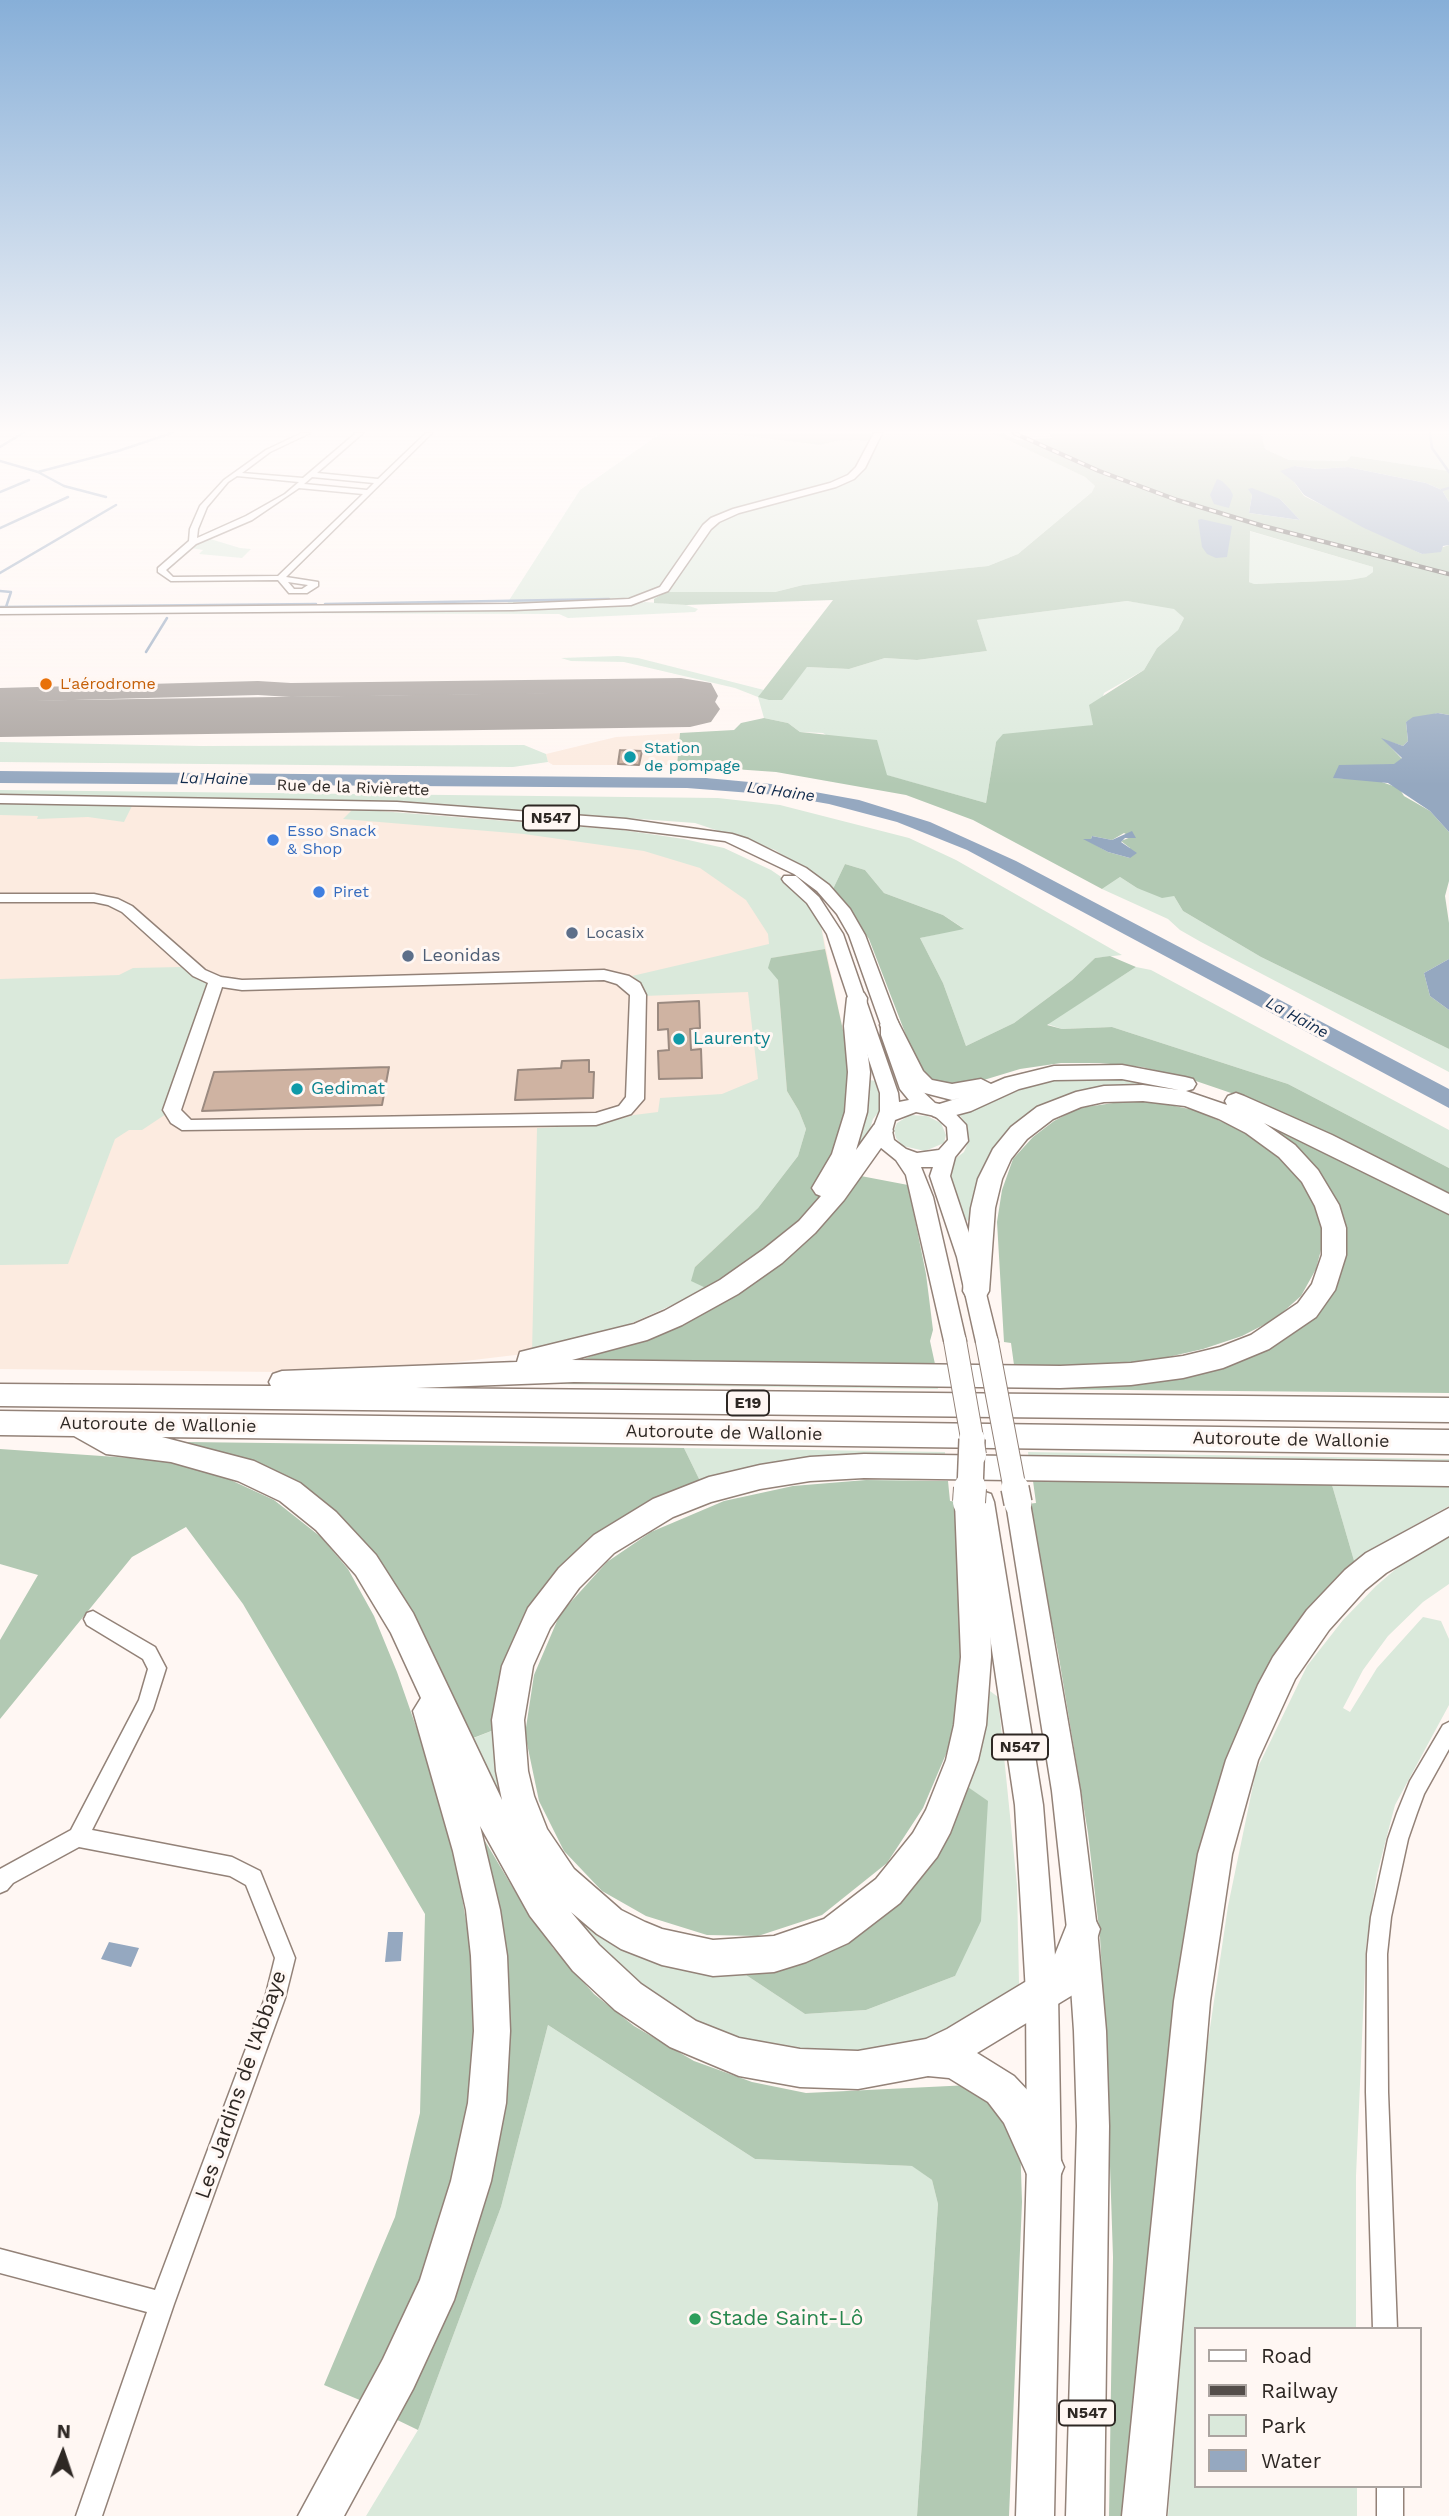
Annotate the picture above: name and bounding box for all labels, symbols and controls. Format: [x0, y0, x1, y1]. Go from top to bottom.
place label: L'aérodrome [60, 674, 156, 694]
marker: L'aérodrome [38, 676, 54, 692]
place label: Station de pompage [644, 738, 740, 776]
marker: Station de pompage [622, 749, 638, 765]
water label: La Haine [180, 769, 248, 789]
street label: Rue de la Rivièrette [276, 776, 430, 800]
water label: La Haine [746, 778, 816, 806]
road number: N547 [523, 806, 579, 831]
place label: Esso Snack & Shop [287, 821, 376, 859]
marker: Esso Snack & Shop [265, 832, 281, 848]
place label: Piret [333, 882, 369, 902]
marker: Piret [311, 884, 327, 900]
place label: Locasix [586, 923, 644, 943]
marker: Locasix [564, 925, 580, 941]
place label: Leonidas [422, 945, 501, 967]
marker: Leonidas [400, 948, 416, 964]
water label: La Haine [1262, 993, 1332, 1043]
place label: Laurenty [693, 1028, 770, 1050]
marker: Laurenty [671, 1031, 687, 1047]
place label: Gedimat [311, 1078, 385, 1100]
marker: Gedimat [289, 1081, 305, 1097]
road number: E19 [727, 1390, 769, 1415]
street label: Autoroute de Wallonie [59, 1412, 257, 1438]
street label: Autoroute de Wallonie [625, 1420, 823, 1446]
street label: Autoroute de Wallonie [1192, 1427, 1390, 1453]
road number: N547 [992, 1735, 1048, 1760]
street label: Les Jardins de l'Abbaye [190, 1968, 292, 2202]
place label: Stade Saint-Lô [709, 2306, 863, 2332]
marker: Stade Saint-Lô [687, 2311, 703, 2327]
legend [1194, 2327, 1421, 2488]
text: Road [1261, 2343, 1312, 2368]
text: Railway [1261, 2378, 1338, 2403]
road number: N547 [1059, 2400, 1115, 2426]
text: Park [1261, 2413, 1306, 2438]
north arrow [28, 2418, 98, 2488]
text: N [56, 2420, 71, 2443]
text: Water [1261, 2448, 1321, 2473]

